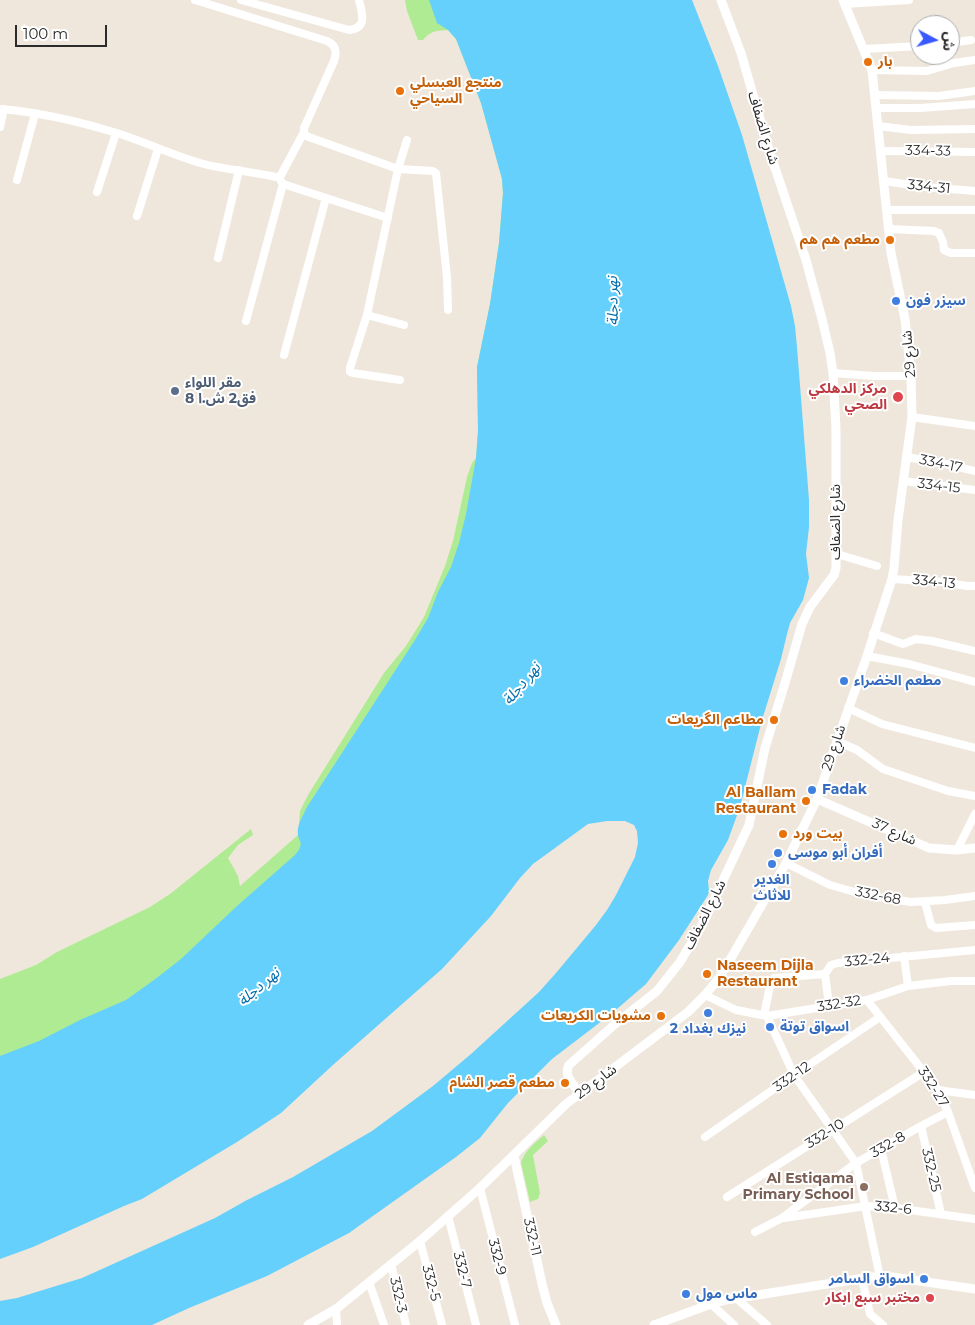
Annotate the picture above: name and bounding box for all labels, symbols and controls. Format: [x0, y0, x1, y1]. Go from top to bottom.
scale bar [18, 15, 110, 47]
north arrow [910, 15, 960, 65]
text: 100 m [23, 24, 68, 43]
text: ش [939, 31, 959, 52]
place label: بار [878, 54, 893, 70]
marker: بار [862, 56, 874, 68]
place label: منتجع العبسلي السياحي [410, 75, 502, 108]
marker: منتجع العبسلي السياحي [394, 85, 406, 97]
street label: شارع الضفاف [744, 89, 782, 167]
street label: 334-33 [905, 142, 951, 160]
street label: 334-31 [907, 176, 951, 198]
place label: مطعم هم هم [800, 232, 880, 248]
marker: مطعم هم هم [884, 234, 896, 246]
water label: نهر دجلة [604, 276, 622, 326]
place label: سيزر فون [906, 293, 966, 309]
marker: سيزر فون [890, 295, 902, 307]
street label: شارع 29 [899, 330, 919, 378]
place label: مقر اللواء 8 فق2 ش.ا [185, 375, 256, 408]
place label: مركز الدهلكي الصحي [808, 381, 887, 414]
marker: مقر اللواء 8 فق2 ش.ا [169, 385, 181, 397]
marker: مركز الدهلكي الصحي [891, 390, 905, 404]
street label: 334-17 [918, 451, 964, 477]
street label: 334-15 [917, 475, 961, 497]
street label: شارع الضفاف [828, 484, 844, 560]
street label: 334-13 [912, 571, 956, 593]
water label: نهر دجلة [499, 659, 545, 709]
place label: مطعم الخضراء [854, 673, 941, 689]
marker: مطعم الخضراء [838, 675, 850, 687]
place label: مطاعم الگريعات [667, 712, 764, 728]
marker: مطاعم الگريعات [768, 714, 780, 726]
street label: شارع 29 [818, 723, 850, 773]
place label: Fadak [822, 782, 867, 798]
marker: Fadak [806, 784, 818, 796]
place label: Al Ballam Restaurant [715, 785, 796, 818]
marker: Al Ballam Restaurant [800, 795, 812, 807]
street label: شارع 37 [869, 815, 919, 849]
place label: بيت ورد [793, 826, 843, 842]
marker: بيت ورد [777, 828, 789, 840]
place label: أفران أبو موسى [788, 845, 882, 861]
marker: أفران أبو موسى [772, 847, 784, 859]
marker: الغدير للاثاث [766, 858, 778, 870]
place label: الغدير للاثاث [753, 872, 791, 904]
street label: شارع الضفاف [680, 877, 730, 953]
street label: 332-68 [854, 883, 902, 909]
street label: 332-24 [843, 949, 891, 971]
place label: Naseem Dijla Restaurant [717, 958, 814, 990]
water label: نهر دجلة [234, 964, 284, 1010]
marker: Naseem Dijla Restaurant [701, 968, 713, 980]
street label: 332-32 [816, 992, 862, 1016]
marker: نيزك بغداد 2 [702, 1007, 714, 1019]
place label: مشويات الكريعات [541, 1008, 651, 1024]
marker: مشويات الكريعات [655, 1010, 667, 1022]
place label: اسواق توتة [780, 1019, 849, 1035]
place label: نيزك بغداد 2 [670, 1021, 746, 1037]
marker: اسواق توتة [764, 1021, 776, 1033]
street label: 332-12 [770, 1058, 814, 1096]
street label: شارع 29 [572, 1061, 620, 1103]
street label: 332-27 [914, 1064, 952, 1110]
place label: مطعم قصر الشام [449, 1075, 555, 1091]
marker: مطعم قصر الشام [559, 1077, 571, 1089]
street label: 332-10 [802, 1116, 848, 1152]
street label: 332-8 [867, 1128, 909, 1162]
street label: 332-25 [918, 1146, 944, 1194]
place label: Al Estiqama Primary School [743, 1171, 854, 1204]
marker: Al Estiqama Primary School [858, 1181, 870, 1193]
street label: 332-6 [873, 1198, 913, 1218]
street label: 332-11 [519, 1216, 545, 1258]
street label: 332-9 [484, 1237, 510, 1277]
street label: 332-7 [449, 1250, 475, 1290]
street label: 332-5 [418, 1263, 444, 1303]
place label: اسواق السامر [829, 1271, 914, 1287]
marker: اسواق السامر [918, 1273, 930, 1285]
street label: 332-3 [386, 1275, 410, 1315]
place label: ماس مول [696, 1286, 758, 1302]
marker: ماس مول [680, 1288, 692, 1300]
place label: مختبر سبع ابكار [825, 1290, 920, 1306]
marker: مختبر سبع ابكار [924, 1292, 936, 1304]

